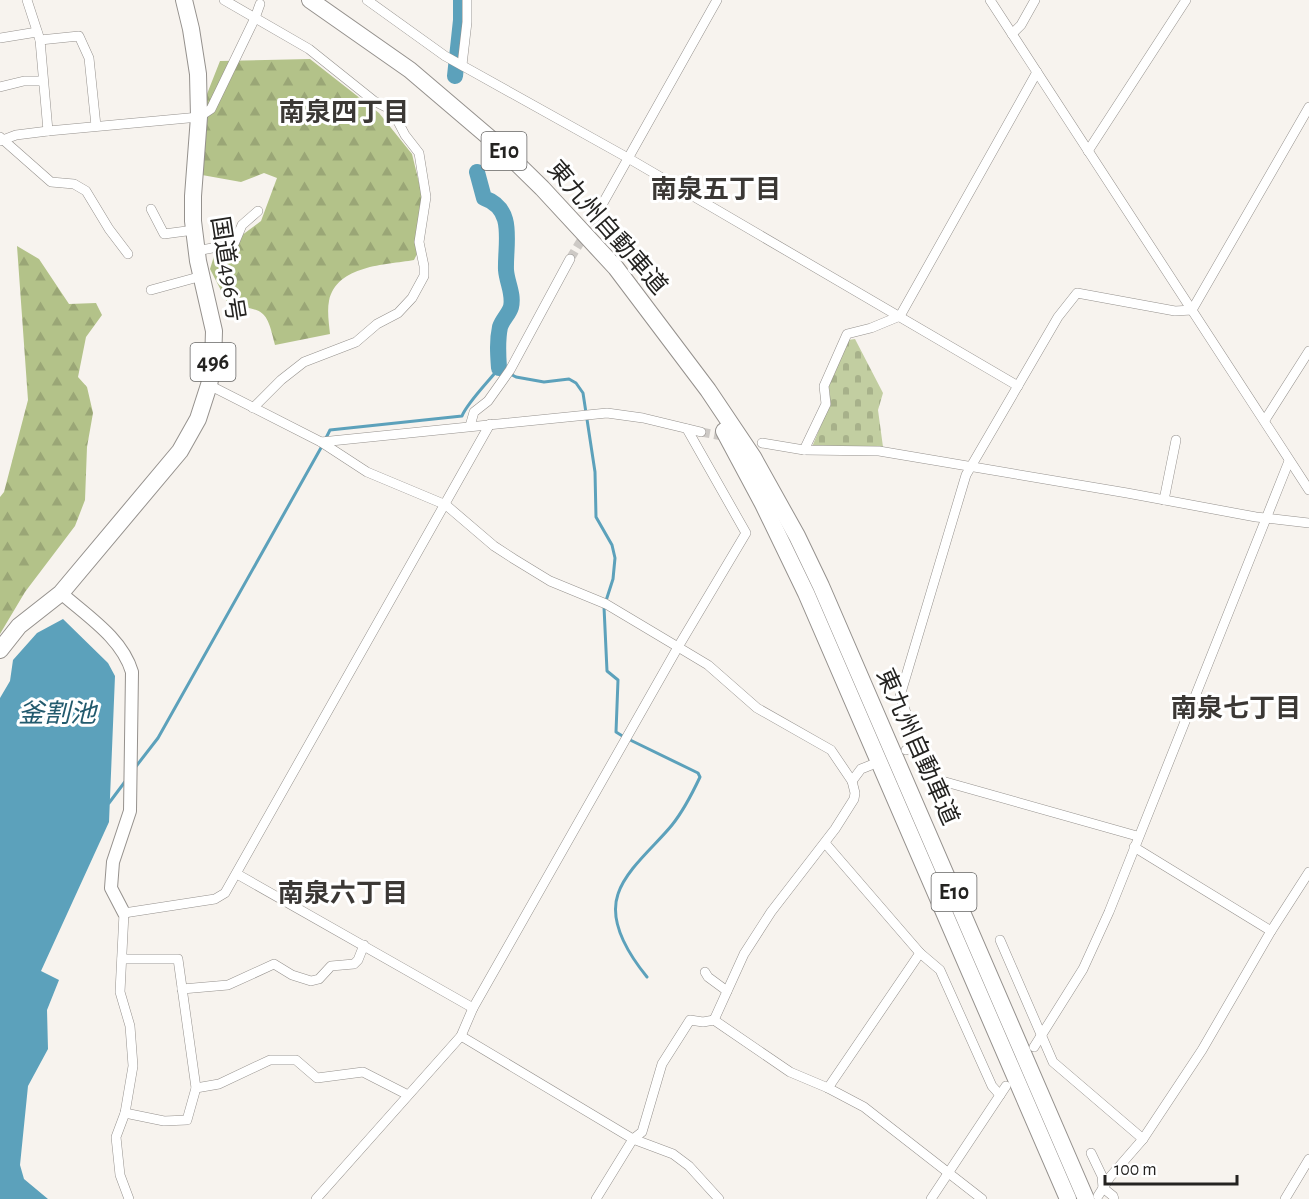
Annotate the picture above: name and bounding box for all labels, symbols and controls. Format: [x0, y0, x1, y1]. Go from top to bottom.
district label: 南泉四丁目 [279, 98, 409, 126]
road number: E10 [482, 132, 526, 170]
street label: 東九州自動車道 [543, 155, 673, 299]
district label: 南泉五丁目 [651, 175, 781, 203]
street label: 国道496号 [207, 214, 249, 323]
road number: 496 [190, 343, 236, 381]
street label: 東九州自動車道 [872, 665, 964, 829]
district label: 南泉七丁目 [1171, 694, 1301, 722]
water label: 釜割池 [18, 700, 99, 727]
road number: E10 [932, 873, 976, 911]
district label: 南泉六丁目 [278, 879, 408, 907]
scale bar [1105, 1148, 1237, 1186]
text: 100 m [1114, 1161, 1157, 1179]

